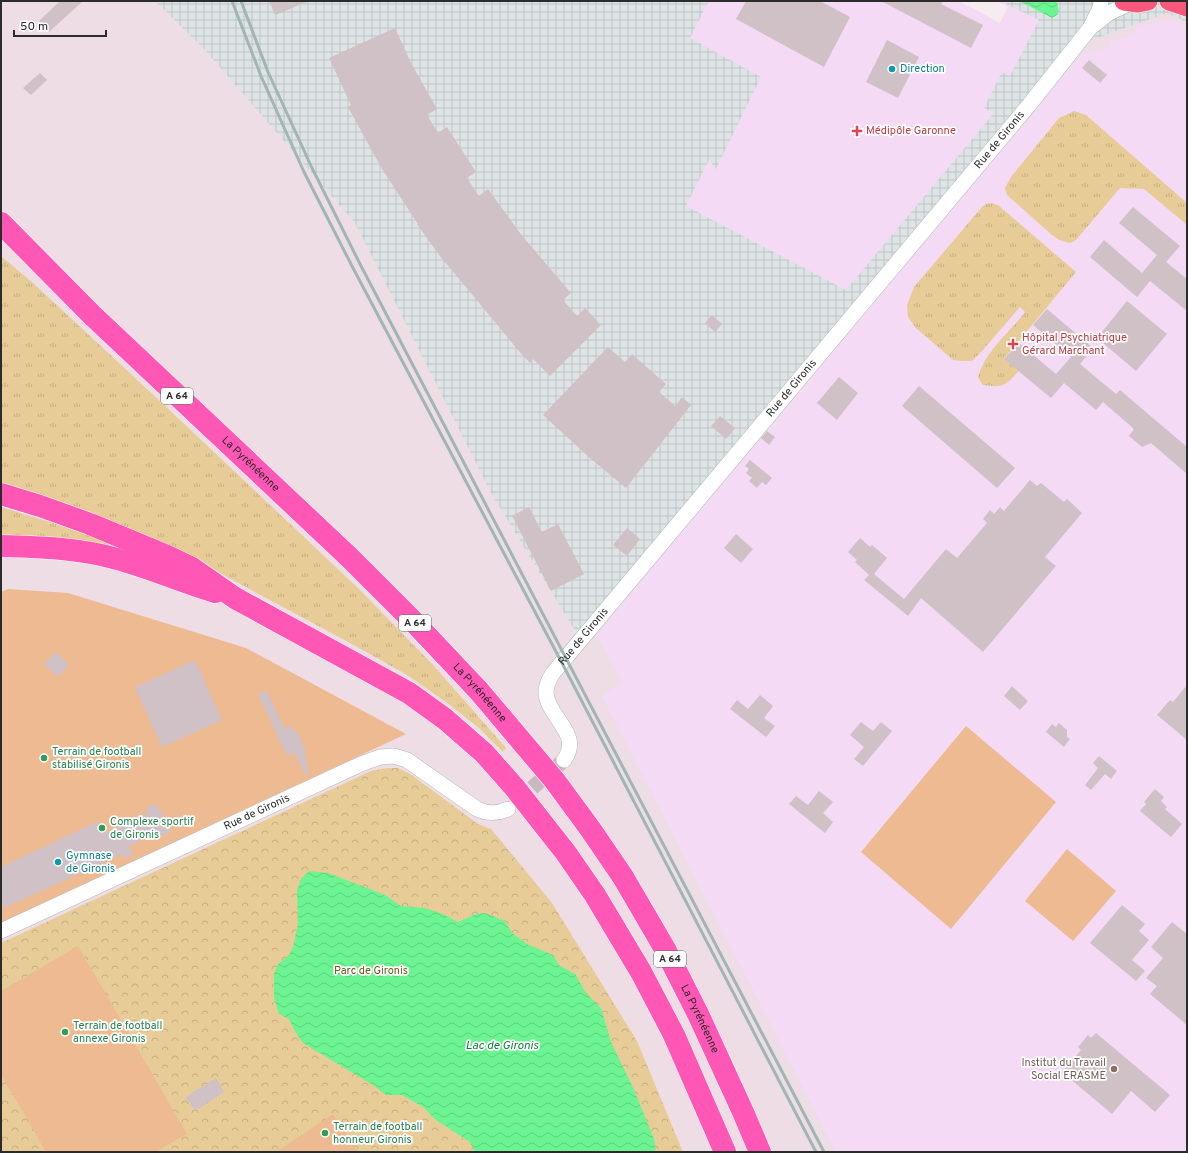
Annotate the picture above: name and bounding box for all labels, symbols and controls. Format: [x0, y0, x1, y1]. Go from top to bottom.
scale bar [14, 12, 106, 38]
text: 50 m [20, 19, 48, 35]
place label: Direction [900, 62, 945, 76]
marker: Direction [887, 64, 897, 74]
street label: Rue de Gironis [971, 108, 1028, 172]
place label: Médipôle Garonne [866, 124, 956, 138]
marker: Médipôle Garonne [851, 125, 863, 137]
place label: Hôpital Psychiatrique Gérard Marchant [1022, 331, 1127, 358]
marker: Hôpital Psychiatrique Gérard Marchant [1007, 338, 1019, 350]
street label: Rue de Gironis [763, 357, 820, 420]
road number: A 64 [161, 388, 193, 404]
street label: La Pyrénéenne [218, 434, 282, 495]
street label: Rue de Gironis [555, 605, 612, 668]
road number: A 64 [399, 615, 431, 631]
street label: La Pyrénéenne [450, 660, 510, 726]
place label: Terrain de football stabilisé Gironis [52, 745, 141, 772]
marker: Terrain de football stabilisé Gironis [39, 753, 49, 763]
street label: Rue de Gironis [222, 791, 292, 834]
place label: Complexe sportif de Gironis [110, 815, 194, 842]
marker: Complexe sportif de Gironis [97, 823, 107, 833]
place label: Gymnase de Gironis [66, 849, 115, 876]
marker: Gymnase de Gironis [53, 857, 63, 867]
road number: A 64 [654, 951, 686, 967]
park label: Parc de Gironis [334, 964, 408, 978]
street label: La Pyrénéenne [677, 982, 722, 1056]
place label: Terrain de football annexe Gironis [73, 1019, 162, 1046]
marker: Terrain de football annexe Gironis [60, 1027, 70, 1037]
water label: Lac de Gironis [466, 1038, 539, 1054]
place label: Institut du Travail Social ERASME [1021, 1056, 1106, 1083]
marker: Institut du Travail Social ERASME [1109, 1064, 1119, 1074]
place label: Terrain de football honneur Gironis [333, 1120, 422, 1147]
marker: Terrain de football honneur Gironis [320, 1128, 330, 1138]

